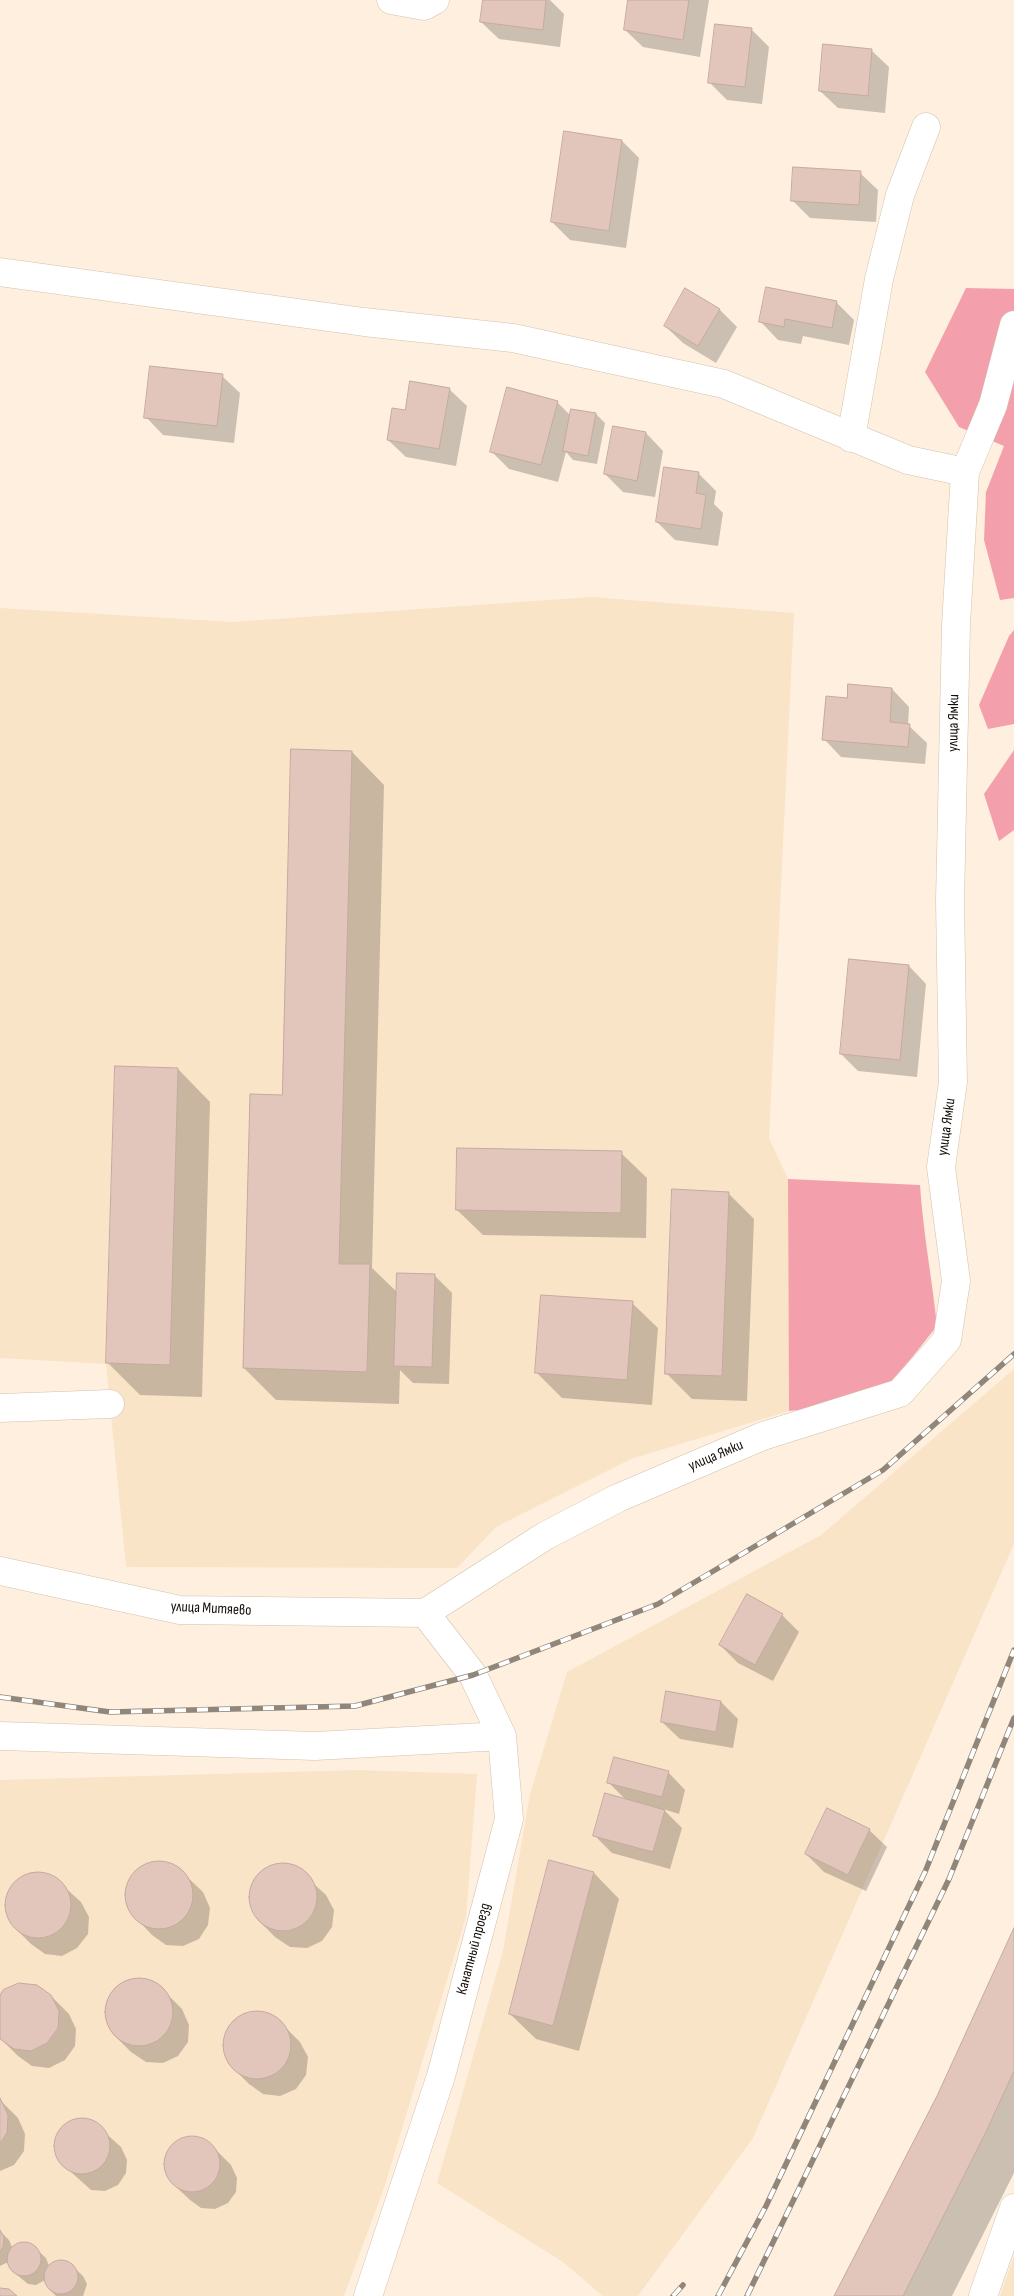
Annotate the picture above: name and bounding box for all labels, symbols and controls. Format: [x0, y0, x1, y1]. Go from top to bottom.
street label: улица Ямки [944, 694, 964, 752]
street label: улица Ямки [934, 1097, 960, 1157]
street label: улица Ямки [686, 1436, 746, 1476]
street label: улица Митяево [170, 1598, 252, 1620]
street label: Канатный проезд [453, 1901, 495, 1997]

